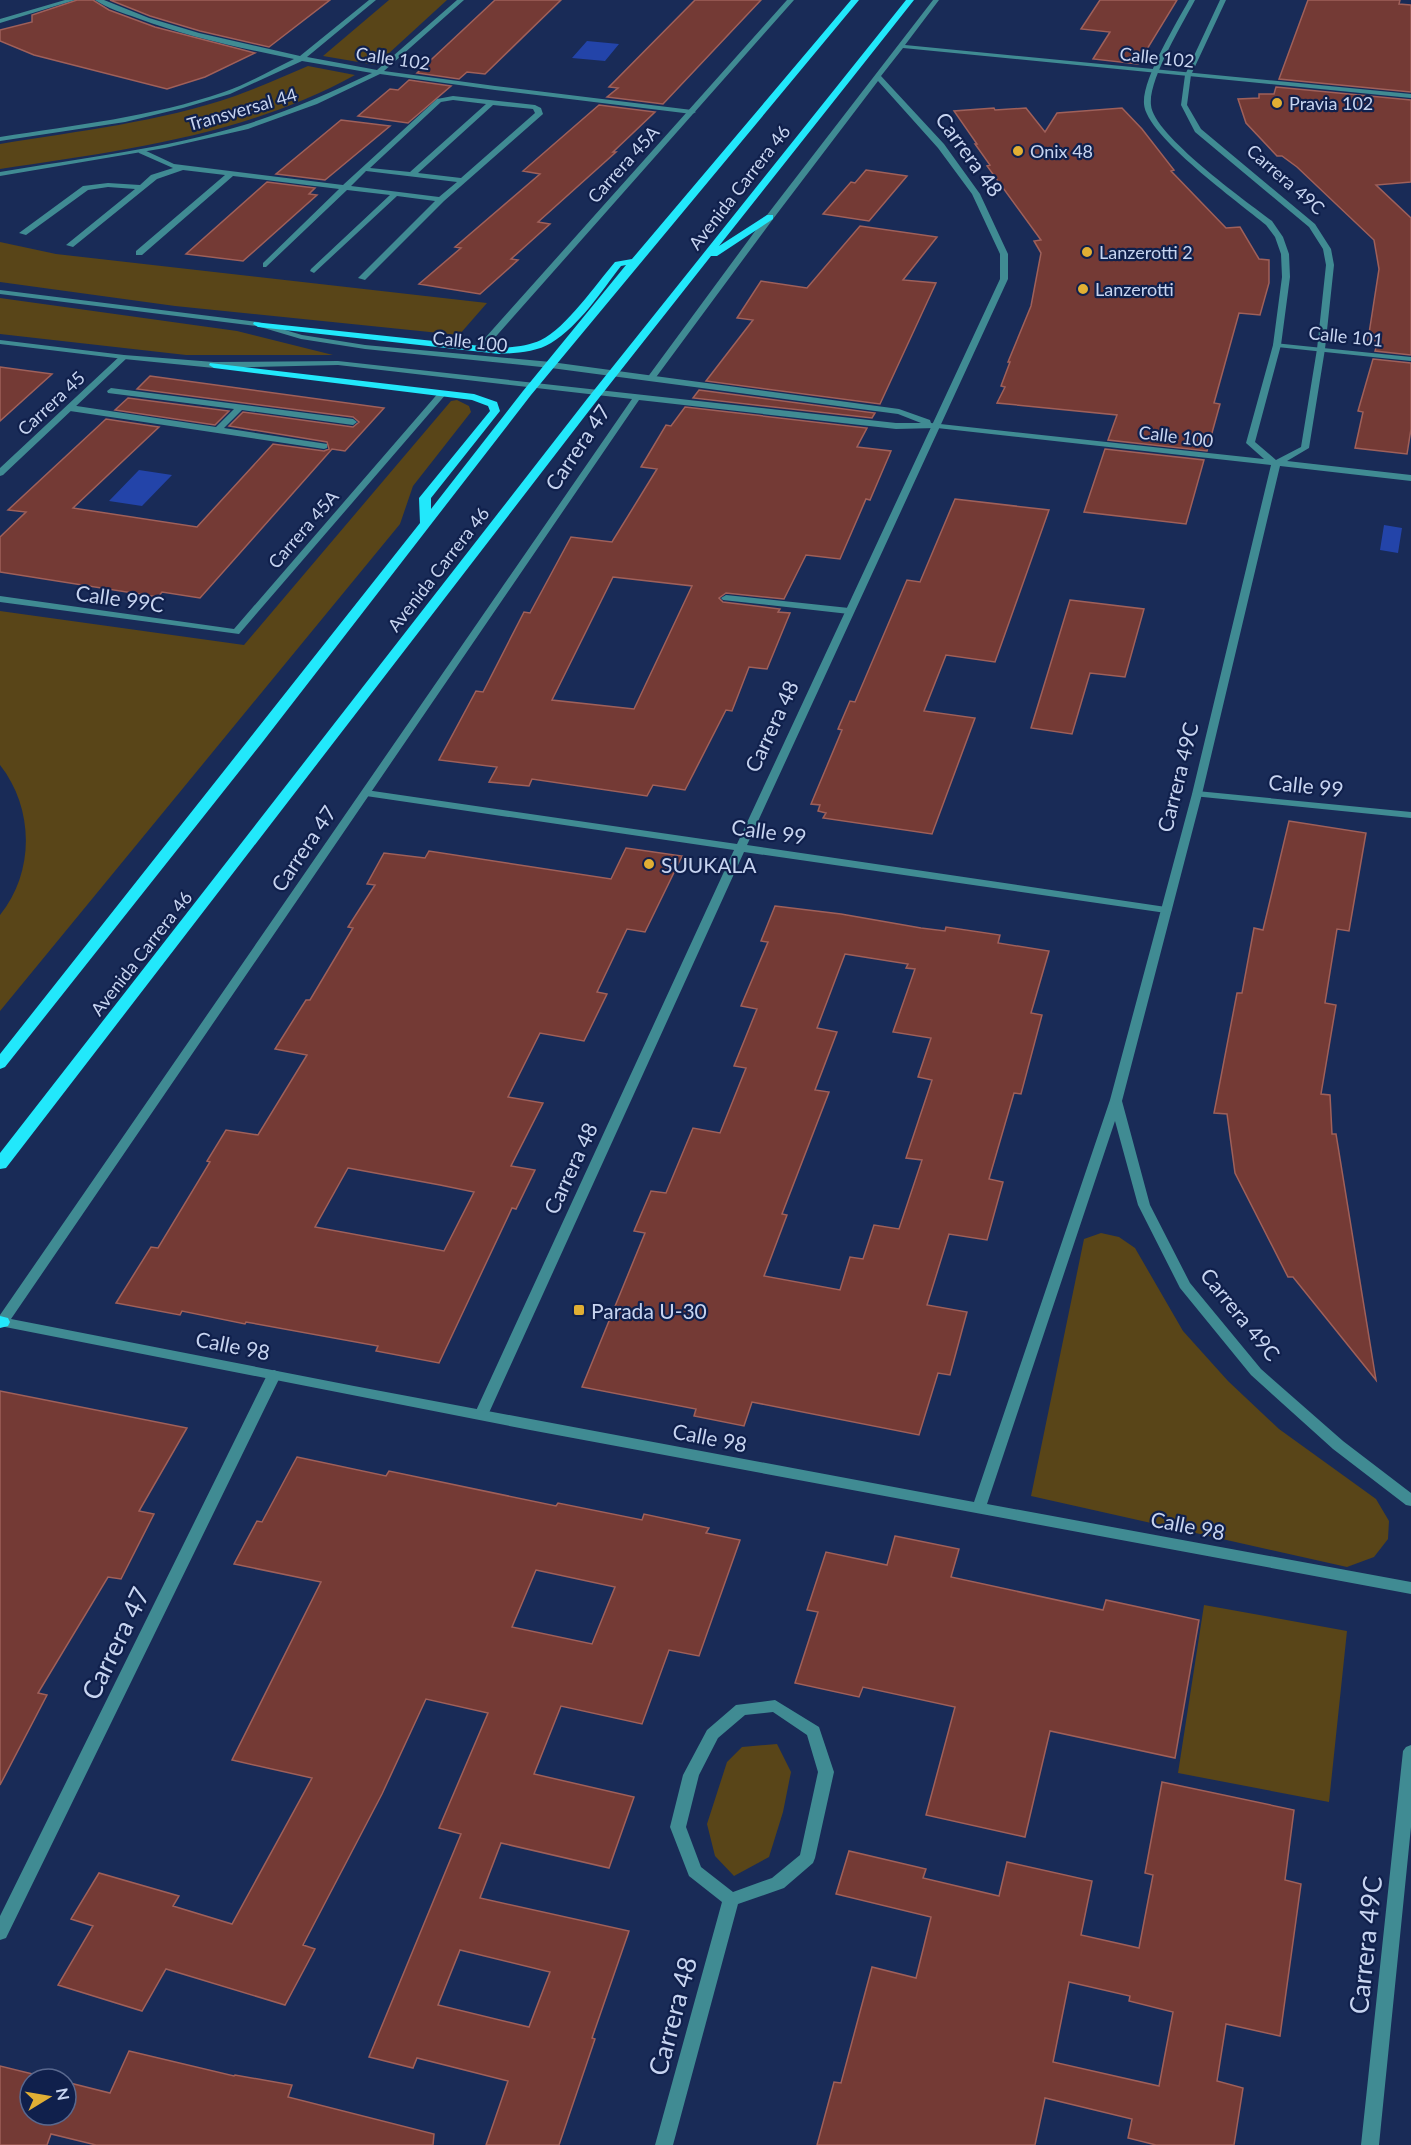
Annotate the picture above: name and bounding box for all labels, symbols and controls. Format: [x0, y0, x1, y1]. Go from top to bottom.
street label: Calle 102 [354, 42, 432, 74]
street label: Calle 102 [1119, 42, 1195, 72]
street label: Transversal 44 [185, 83, 299, 135]
place label: Pravia 102 [1289, 92, 1373, 114]
marker: Pravia 102 [1270, 96, 1284, 110]
street label: Carrera 48 [931, 107, 1009, 201]
street label: Carrera 45A [583, 120, 664, 207]
street label: Avenida Carrera 46 [684, 120, 794, 254]
street label: Carrera 49C [1243, 139, 1329, 219]
place label: Onix 48 [1030, 140, 1093, 162]
marker: Onix 48 [1011, 144, 1025, 158]
place label: Lanzerotti 2 [1099, 241, 1193, 263]
marker: Lanzerotti 2 [1080, 245, 1094, 259]
place label: Lanzerotti [1095, 278, 1174, 300]
marker: Lanzerotti [1076, 282, 1090, 296]
street label: Calle 101 [1308, 321, 1384, 351]
street label: Calle 100 [432, 326, 508, 356]
street label: Carrera 45 [13, 366, 89, 440]
street label: Carrera 47 [539, 399, 615, 495]
street label: Calle 100 [1137, 421, 1215, 451]
street label: Carrera 45A [263, 485, 343, 573]
street label: Avenida Carrera 46 [383, 502, 493, 636]
street label: Calle 99C [74, 579, 166, 617]
street label: Carrera 48 [739, 676, 803, 776]
street label: Carrera 49C [1151, 720, 1203, 834]
street label: Calle 99 [1267, 769, 1345, 801]
street label: Carrera 47 [265, 800, 341, 896]
street label: Calle 99 [730, 813, 808, 849]
place label: SUUKALA [661, 852, 757, 877]
marker: SUUKALA [642, 857, 656, 871]
street label: Avenida Carrera 46 [86, 886, 196, 1020]
street label: Carrera 48 [538, 1118, 602, 1218]
street label: Carrera 49C [1196, 1263, 1286, 1365]
place label: Parada U-30 [591, 1298, 707, 1323]
marker: Parada U-30 [572, 1303, 586, 1317]
street label: Calle 98 [194, 1326, 272, 1364]
street label: Calle 98 [671, 1418, 749, 1456]
street label: Calle 98 [1149, 1506, 1227, 1544]
street label: Carrera 47 [74, 1581, 156, 1705]
street label: Carrera 49C [1342, 1874, 1388, 2016]
street label: Carrera 48 [641, 1953, 703, 2079]
north arrow [18, 2067, 78, 2127]
text: N [53, 2086, 74, 2102]

